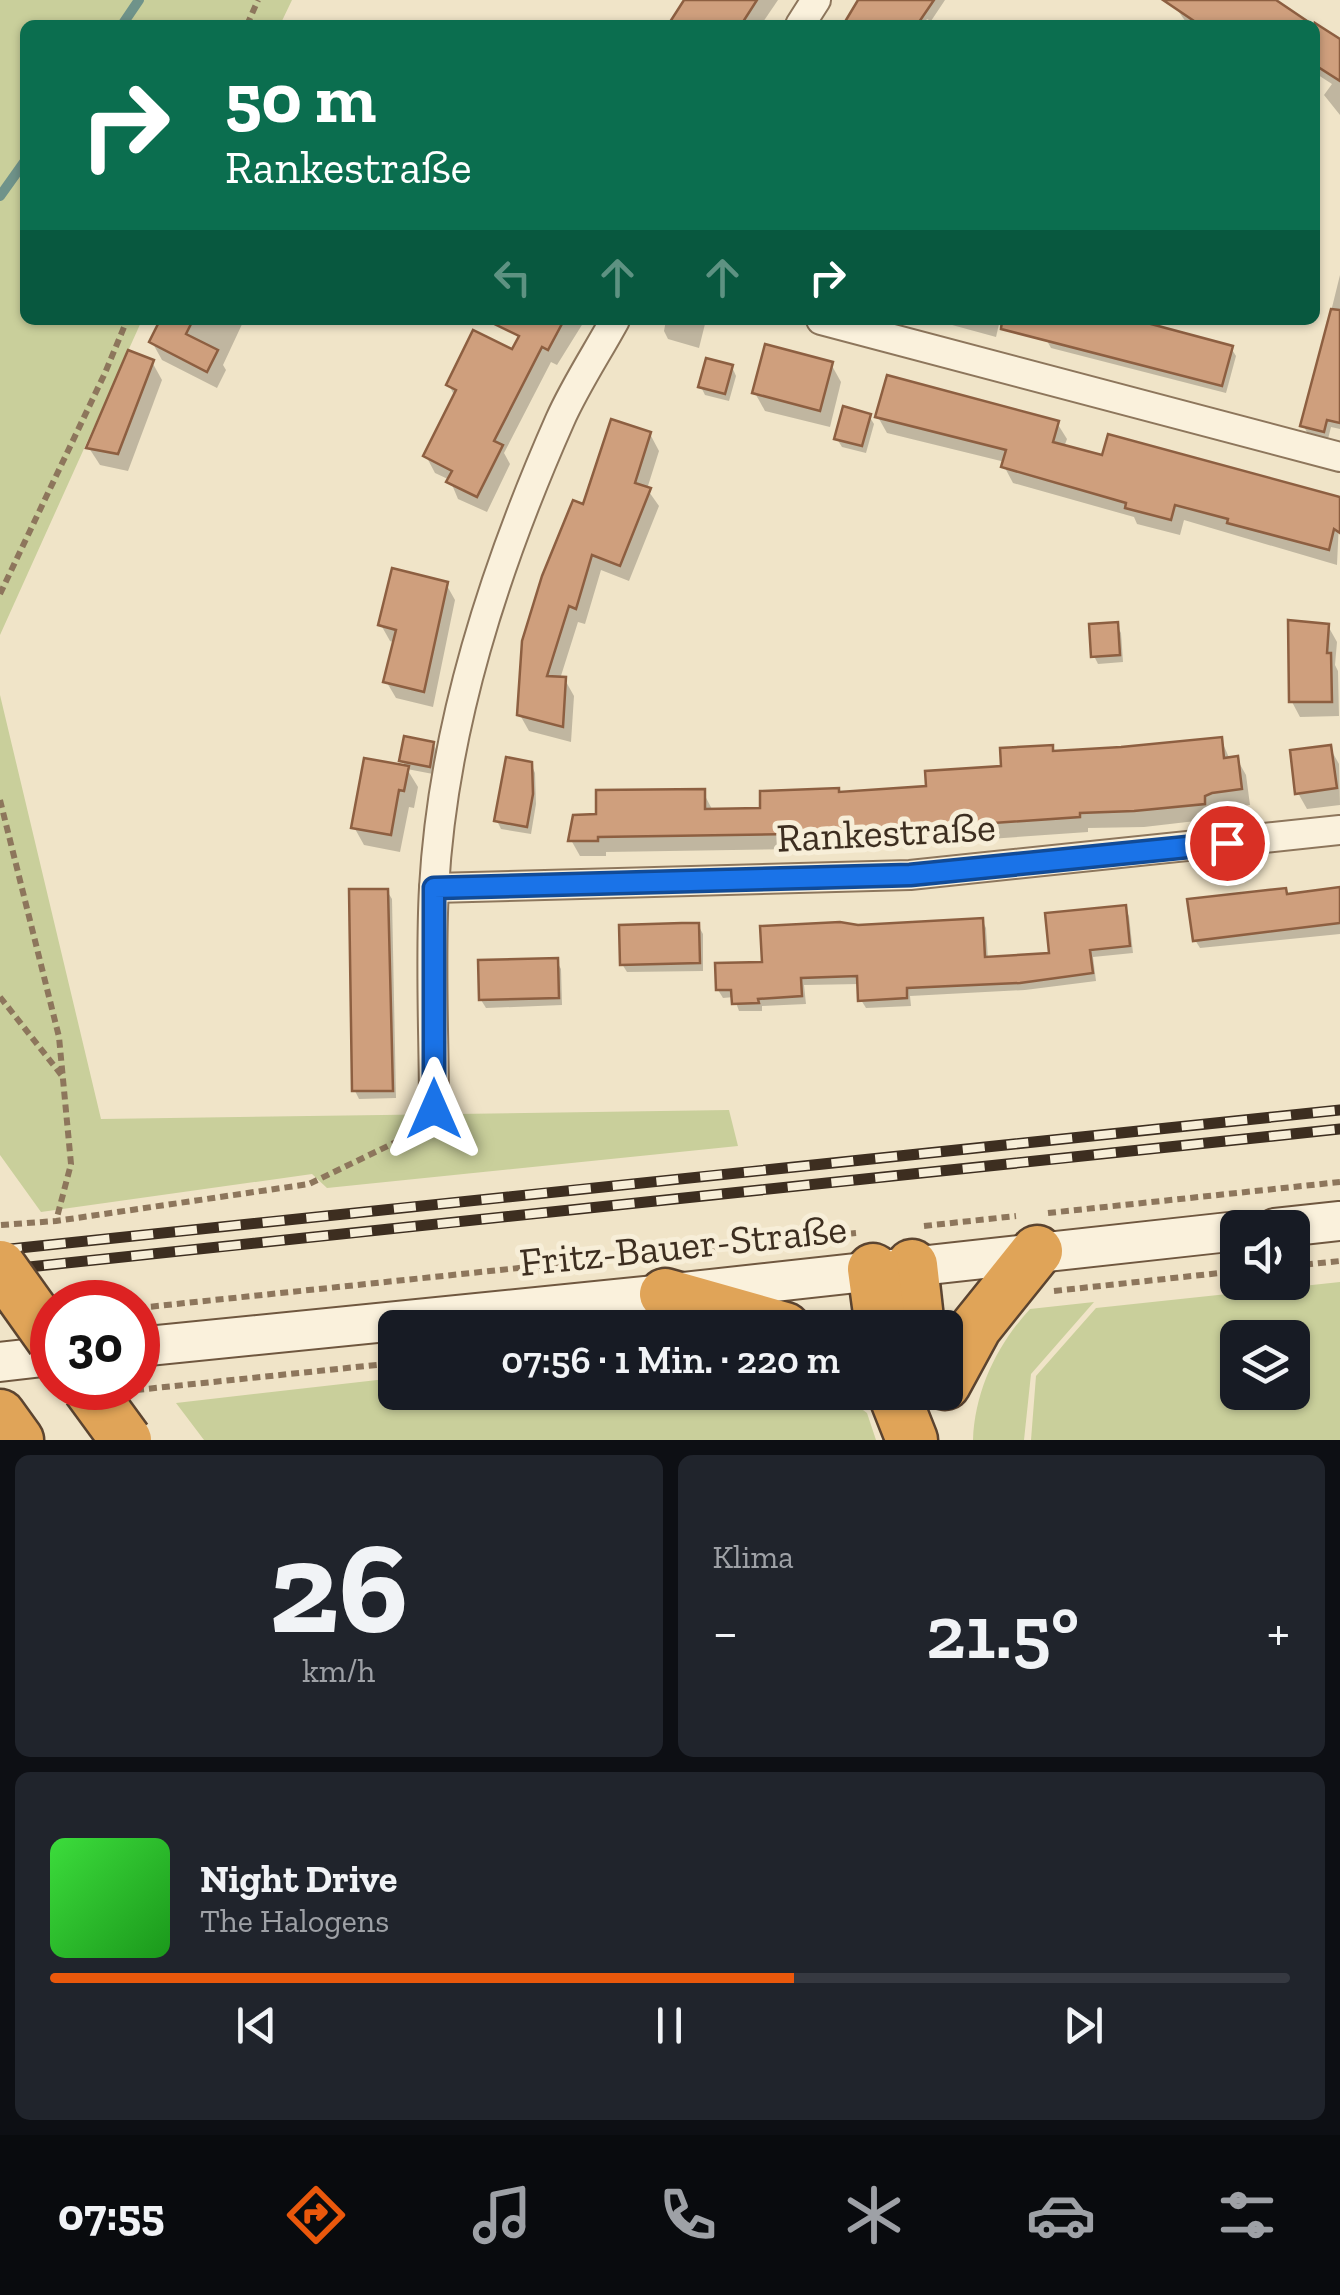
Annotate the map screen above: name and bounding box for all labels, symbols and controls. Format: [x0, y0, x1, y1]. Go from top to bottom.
text: 50 m [225, 56, 376, 140]
icon: right [60, 60, 190, 190]
text: Rankestraße [225, 141, 472, 195]
icon: left [485, 250, 540, 305]
icon: ahead [590, 250, 645, 305]
icon: ahead [695, 250, 750, 305]
icon: right [800, 250, 855, 305]
pin [1185, 801, 1270, 886]
street label: Rankestraße [775, 802, 997, 862]
icon: arrive [1200, 816, 1255, 871]
position arrow [382, 1057, 486, 1161]
street label: Fritz-Bauer-Straße [517, 1204, 849, 1286]
map controls [1220, 1210, 1310, 1410]
button: sound [1220, 1210, 1310, 1300]
speed limit sign: 30 [30, 1280, 160, 1410]
button: layers [1220, 1320, 1310, 1410]
text: 07:56 · 1 Min. · 220 m [501, 1337, 840, 1383]
text: 26 [269, 1509, 409, 1665]
text: Klima [713, 1538, 794, 1576]
text: 21.5° [926, 1587, 1079, 1677]
text: − [713, 1599, 738, 1665]
text: + [1267, 1599, 1290, 1665]
text: km/h [302, 1652, 375, 1690]
text: Night Drive [200, 1856, 397, 1902]
text: The Halogens [200, 1902, 389, 1940]
icon: previous [229, 1998, 284, 2053]
icon: pause [642, 1998, 697, 2053]
icon: next [1056, 1998, 1111, 2053]
icon: directions [281, 2180, 351, 2250]
icon: music [467, 2180, 537, 2250]
icon: phone [653, 2180, 723, 2250]
icon: climate [839, 2180, 909, 2250]
icon: car [1026, 2180, 1096, 2250]
icon: filters [1212, 2180, 1282, 2250]
text: 07:55 [58, 2188, 164, 2242]

